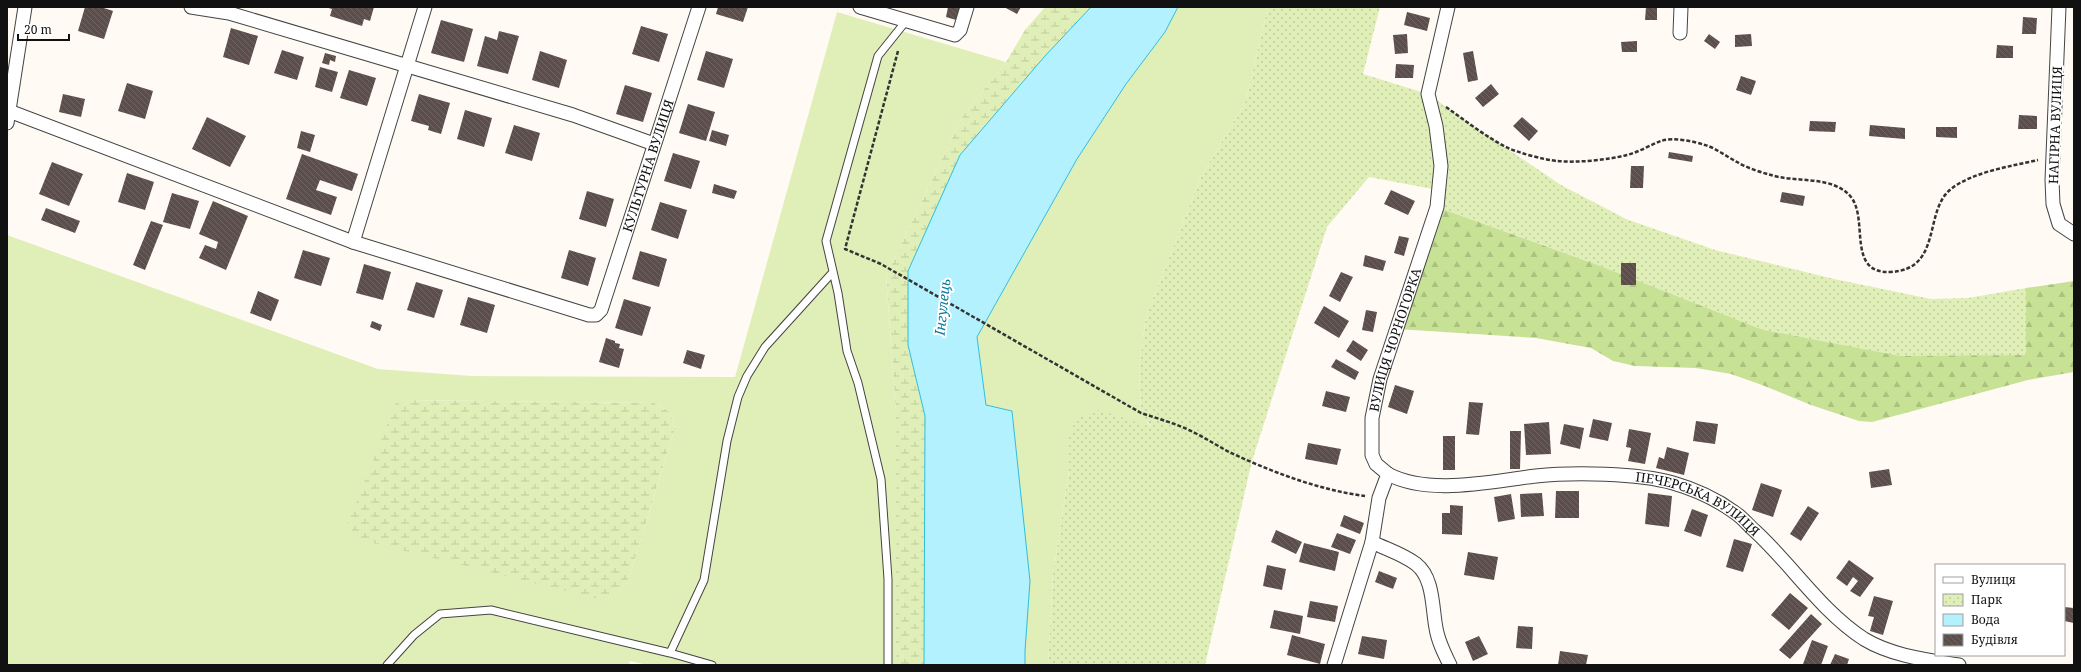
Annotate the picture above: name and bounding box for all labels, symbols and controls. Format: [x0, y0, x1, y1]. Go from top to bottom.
scale bar [18, 16, 69, 42]
text: 20 m [24, 21, 52, 38]
street label: НАГІРНА ВУЛИЦЯ [2044, 65, 2066, 184]
street label: КУЛЬТУРНА ВУЛИЦЯ [618, 97, 678, 234]
street label: ВУЛИЦЯ ЧОРНОГОРКА [1365, 265, 1426, 413]
water label: Інгулець [929, 277, 954, 337]
street label: ПЕЧЕРСЬКА ВУЛИЦЯ [1635, 467, 1764, 540]
legend [1935, 564, 2065, 656]
text: Вулиця [1971, 571, 2016, 588]
text: Парк [1971, 591, 2003, 608]
text: Вода [1971, 611, 2000, 628]
text: Будівля [1971, 631, 2018, 648]

